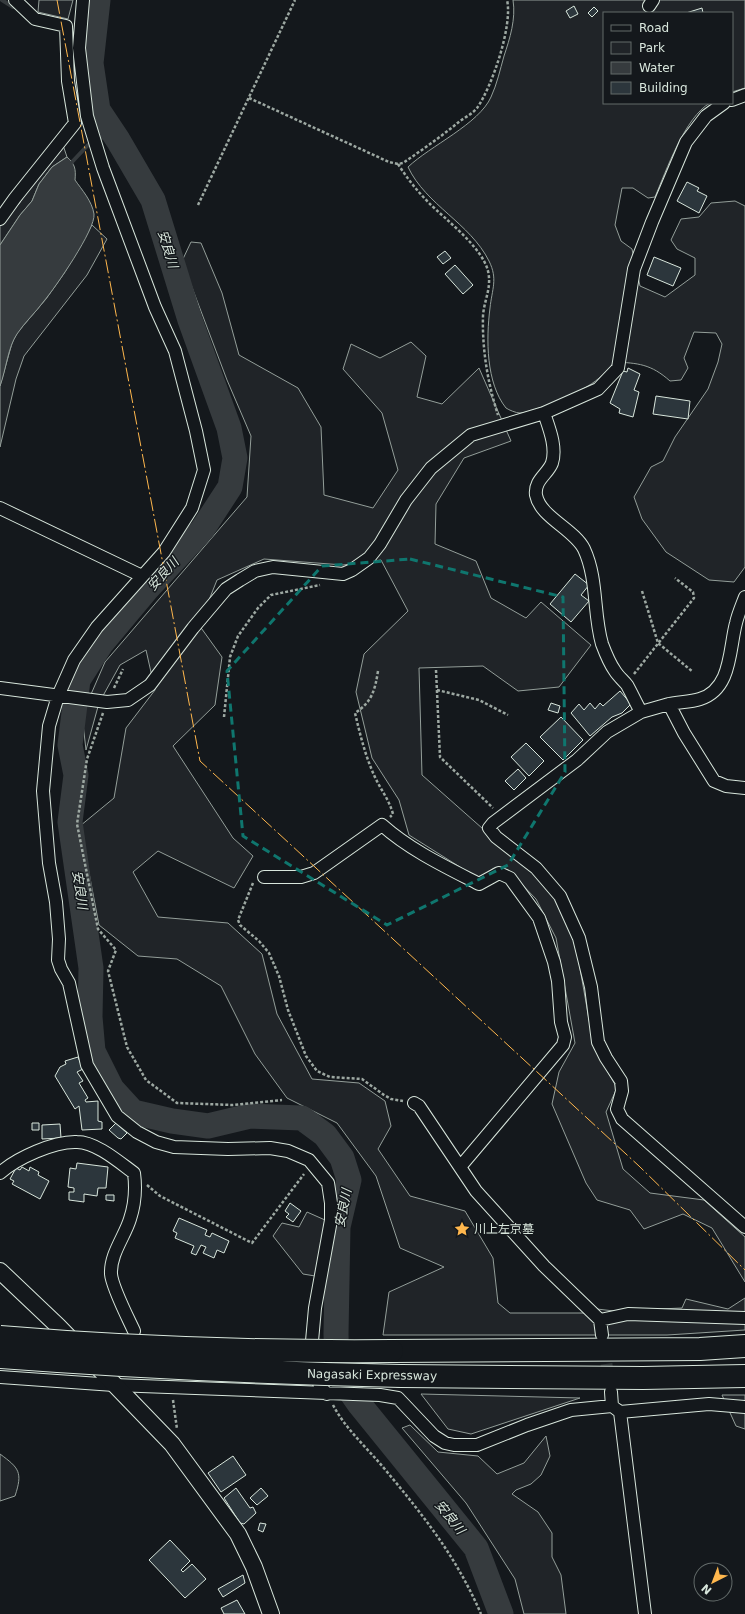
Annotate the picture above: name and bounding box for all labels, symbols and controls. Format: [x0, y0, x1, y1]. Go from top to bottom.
legend [603, 12, 733, 104]
text: Road [639, 21, 669, 35]
text: Park [639, 41, 665, 55]
text: Water [639, 61, 675, 75]
text: Building [639, 81, 688, 95]
water label: 安良川 [155, 228, 181, 272]
water label: 安良川 [144, 553, 183, 594]
water label: 安良川 [70, 870, 90, 912]
water label: 安良川 [332, 1185, 354, 1229]
place icon: 川上左京墓 [453, 1220, 471, 1238]
place label: 川上左京墓 [474, 1222, 534, 1236]
street label: Nagasaki Expressway [307, 1367, 437, 1383]
water label: 安良川 [432, 1497, 469, 1538]
north arrow [693, 1562, 733, 1602]
text: N [699, 1581, 714, 1597]

